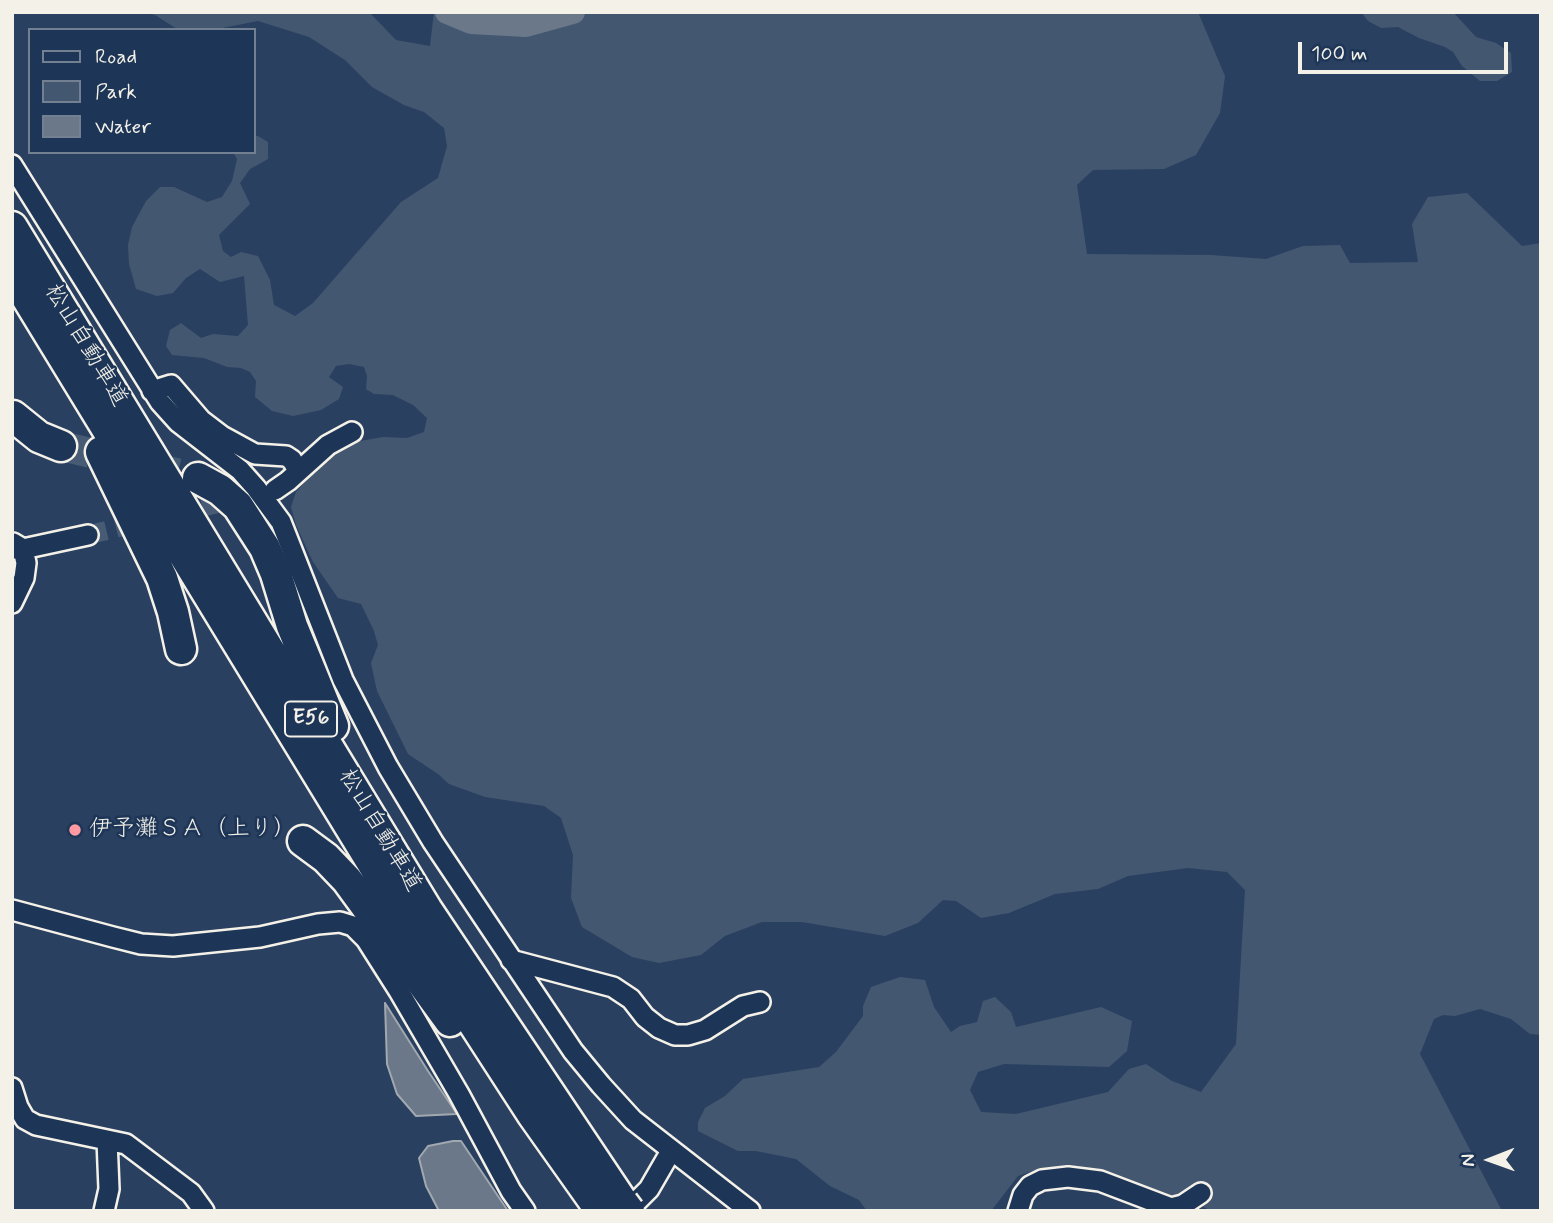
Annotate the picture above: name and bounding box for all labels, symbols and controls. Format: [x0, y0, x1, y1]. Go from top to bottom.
legend [28, 28, 256, 154]
scale bar [1301, 28, 1511, 72]
text: 100 m [1311, 40, 1367, 68]
text: Road [95, 43, 137, 71]
text: Park [95, 78, 137, 106]
text: Water [95, 113, 151, 141]
street label: 松山自動車道 [38, 280, 132, 412]
road number: E56 [285, 702, 337, 736]
street label: 松山自動車道 [332, 765, 426, 897]
place label: 伊予灘ＳＡ（上り） [89, 816, 296, 844]
marker: 伊予灘ＳＡ（上り） [67, 822, 83, 838]
north arrow [1455, 1125, 1525, 1195]
text: N [1456, 1154, 1481, 1167]

